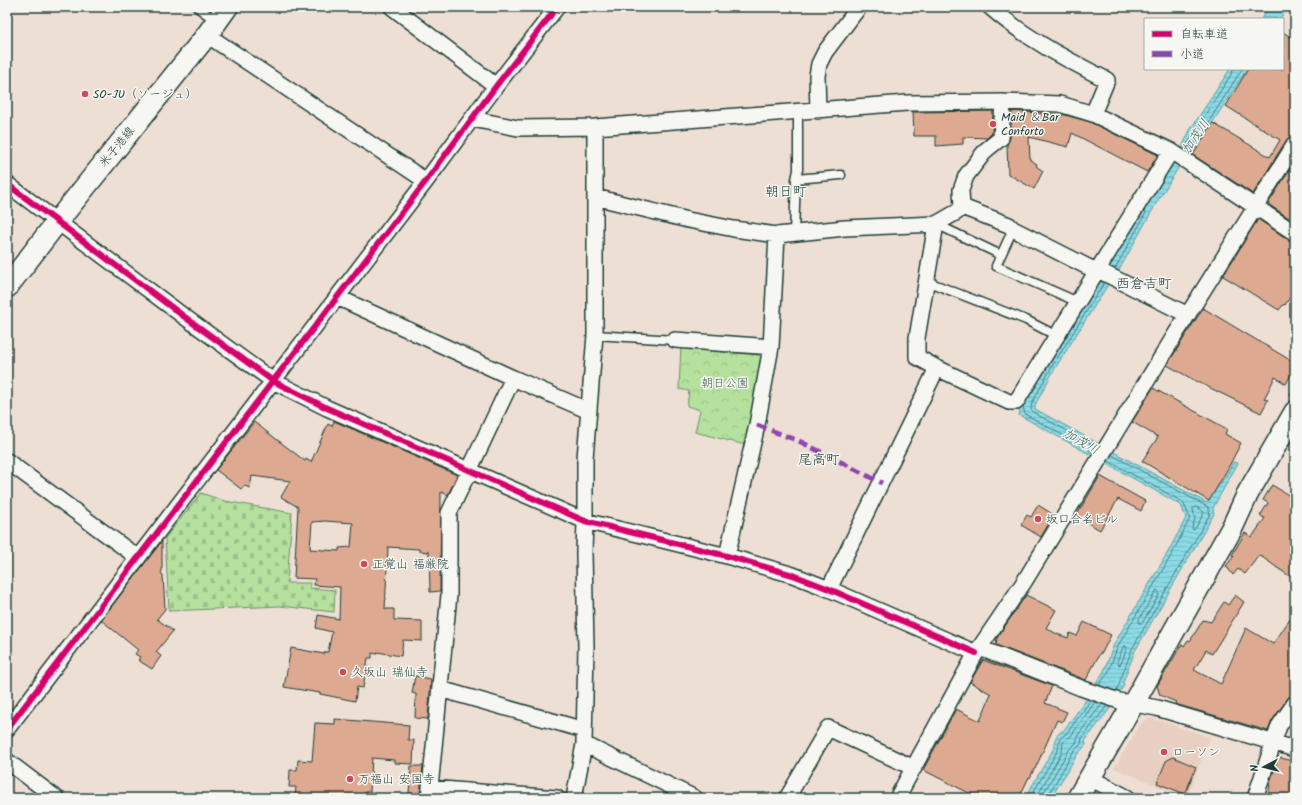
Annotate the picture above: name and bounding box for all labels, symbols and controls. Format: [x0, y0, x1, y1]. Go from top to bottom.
legend [1144, 18, 1284, 70]
text: 自転車道 [1180, 25, 1228, 44]
text: 小道 [1180, 45, 1204, 64]
place label: SO-JU（ソージュ） [93, 85, 197, 104]
marker: SO-JU（ソージュ） [80, 89, 90, 99]
place label: Maid ＆Bar Conforto [1001, 108, 1060, 141]
water label: 加茂川 [1177, 115, 1215, 159]
marker: Maid ＆Bar Conforto [988, 119, 998, 129]
street label: 米子港線 [95, 122, 139, 172]
district label: 朝日町 [765, 181, 807, 203]
district label: 西倉吉町 [1116, 273, 1172, 295]
park label: 朝日公園 [701, 374, 749, 393]
water label: 加茂川 [1059, 423, 1103, 461]
district label: 尾高町 [798, 449, 840, 471]
place label: 坂口合名ビル [1046, 510, 1118, 529]
marker: 坂口合名ビル [1033, 514, 1043, 524]
place label: 正覚山 福厳院 [372, 555, 449, 574]
marker: 正覚山 福厳院 [359, 559, 369, 569]
place label: 久坂山 瑞仙寺 [351, 663, 428, 682]
marker: 久坂山 瑞仙寺 [338, 667, 348, 677]
place label: ローソン [1172, 743, 1220, 762]
marker: ローソン [1159, 747, 1169, 757]
north arrow [1244, 747, 1284, 787]
text: N [1246, 764, 1264, 773]
place label: 万福山 安国寺 [358, 770, 435, 789]
marker: 万福山 安国寺 [345, 774, 355, 784]

